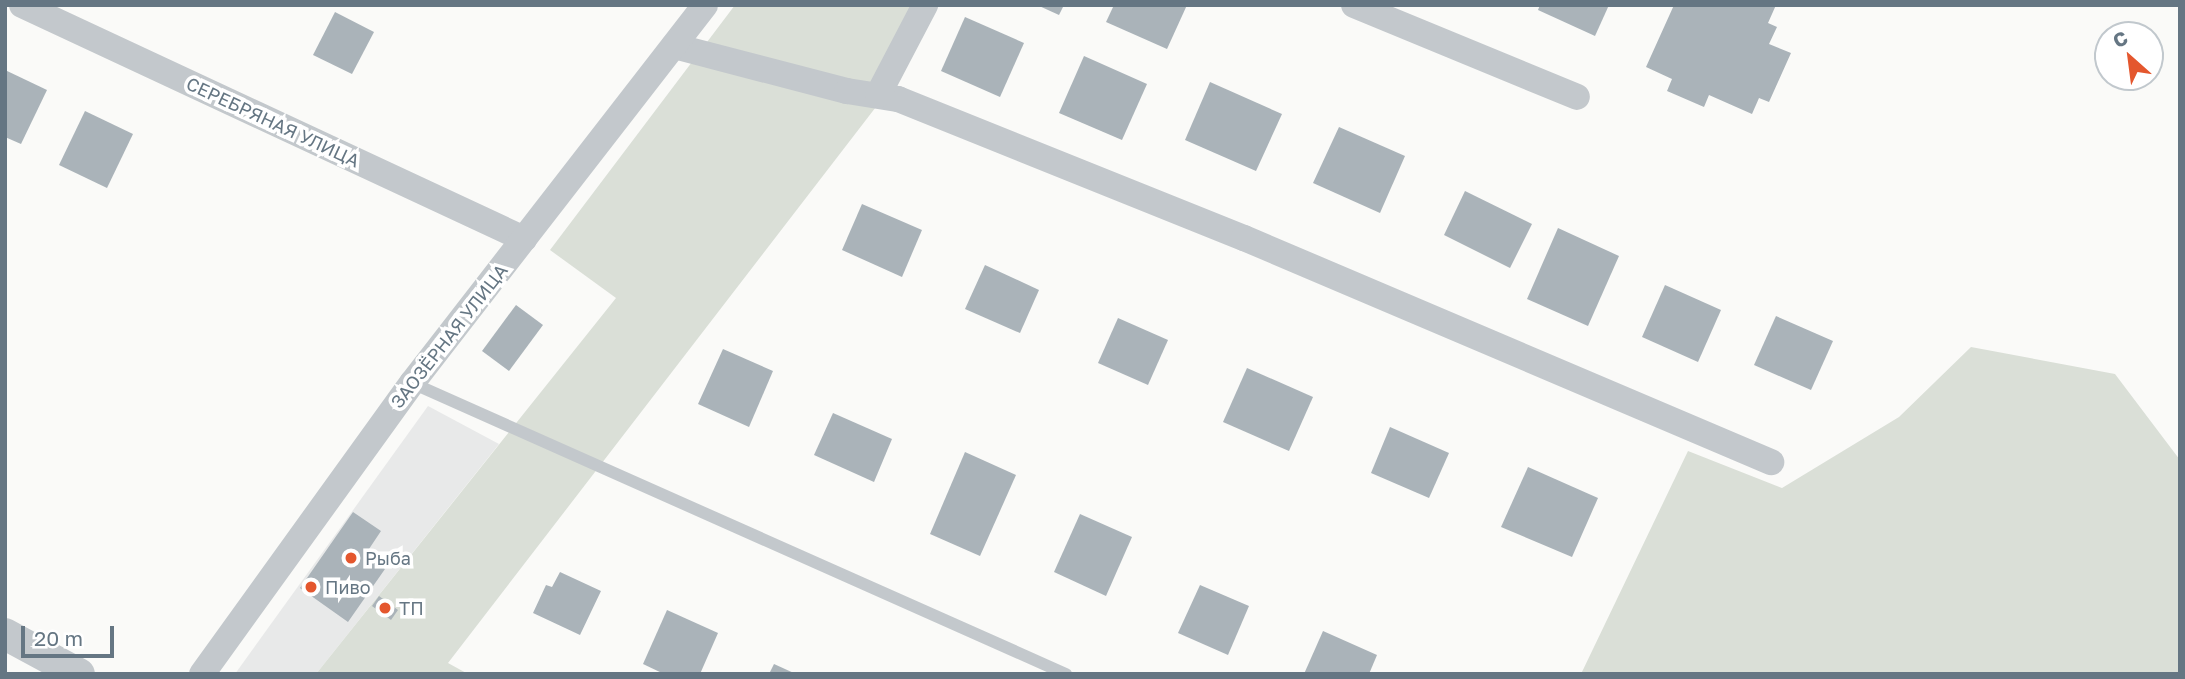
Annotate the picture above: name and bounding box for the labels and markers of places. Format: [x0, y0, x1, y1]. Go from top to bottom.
place label: Рыба [365, 547, 411, 569]
marker: Рыба [343, 550, 359, 566]
place label: Пиво [325, 576, 370, 598]
marker: Пиво [303, 579, 319, 595]
place label: ТП [399, 597, 424, 619]
marker: ТП [377, 600, 393, 616]

